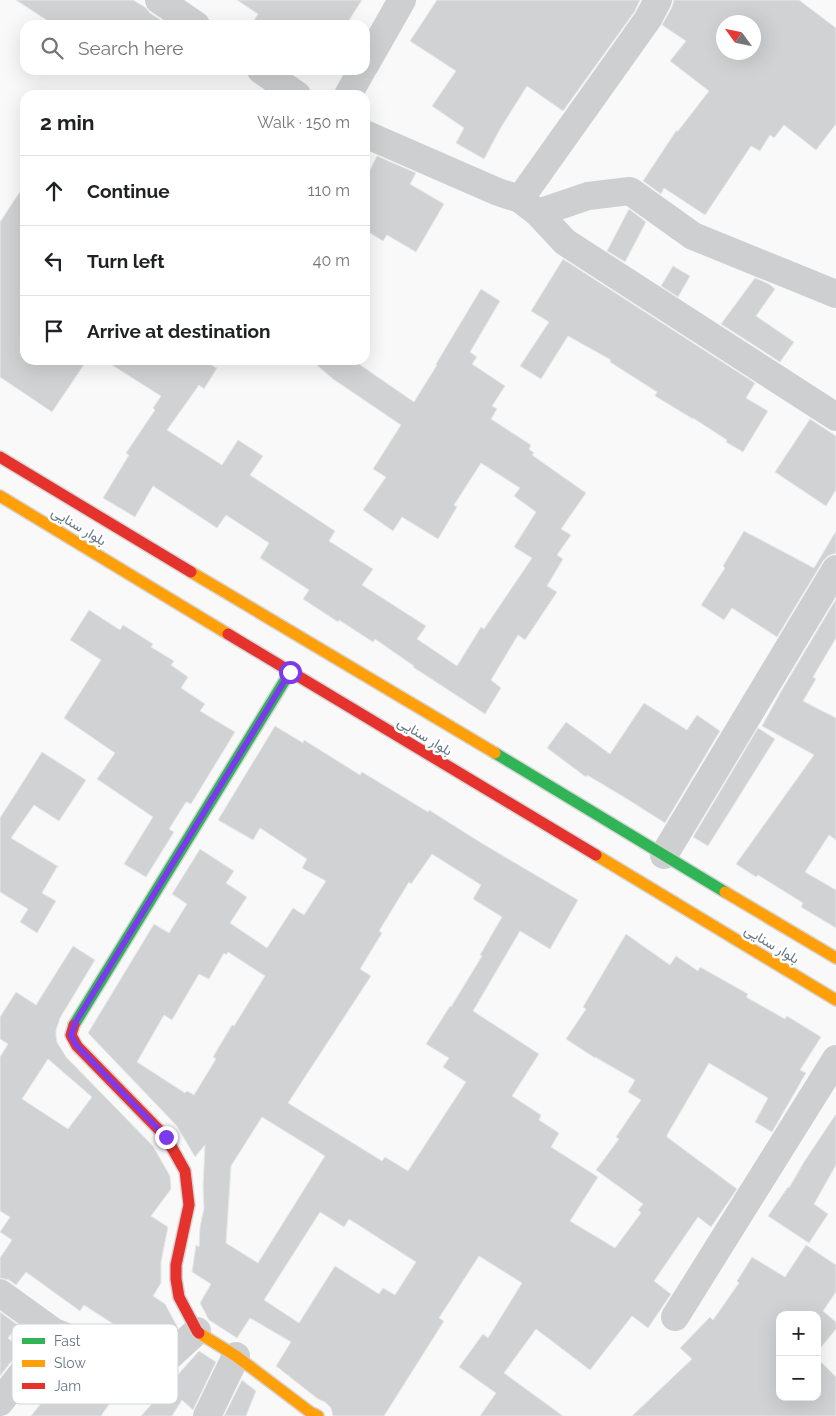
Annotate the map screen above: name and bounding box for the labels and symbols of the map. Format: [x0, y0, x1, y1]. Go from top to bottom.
north arrow [716, 15, 761, 60]
street label: بلوار سنایی [48, 503, 109, 549]
route start [279, 661, 302, 684]
street label: بلوار سنایی [394, 713, 455, 759]
street label: بلوار سنایی [741, 921, 802, 967]
route end [155, 1126, 178, 1149]
legend [12, 1324, 178, 1404]
text: Fast [54, 1333, 81, 1349]
text: Slow [54, 1355, 86, 1371]
text: Jam [54, 1378, 81, 1394]

